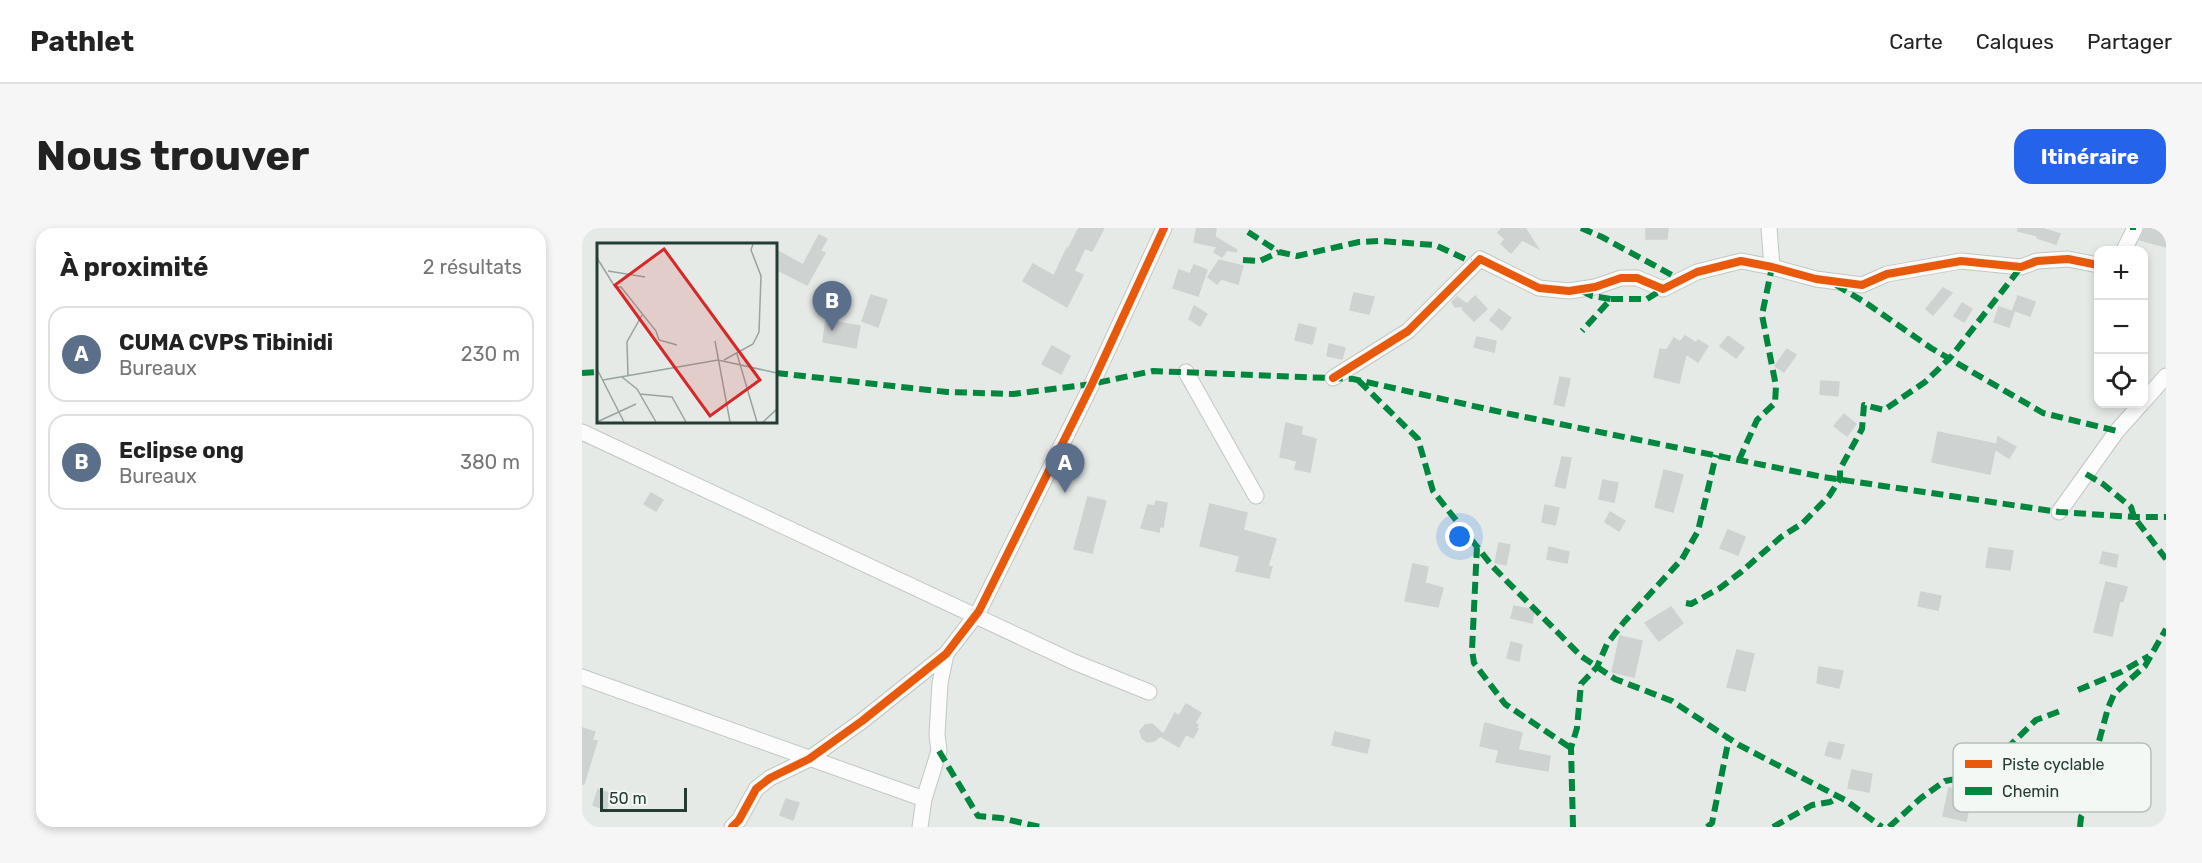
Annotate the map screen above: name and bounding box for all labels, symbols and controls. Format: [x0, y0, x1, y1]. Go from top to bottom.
text: Pathlet [30, 25, 134, 58]
text: Carte [1889, 29, 1943, 54]
text: Calques [1976, 29, 2054, 54]
text: Partager [2087, 29, 2172, 54]
button: Itinéraire [2014, 129, 2166, 184]
text: Nous trouver [36, 131, 309, 181]
inset map [597, 243, 777, 423]
map controls [2094, 246, 2148, 408]
button: + [2094, 246, 2148, 300]
text: À proximité [60, 252, 209, 283]
text: 2 résultats [423, 255, 522, 279]
pin: B [812, 282, 852, 331]
button: − [2094, 300, 2148, 354]
text: CUMA CVPS Tibinidi [119, 329, 333, 356]
text: A [74, 342, 89, 366]
text: 230 m [461, 342, 520, 366]
button: locate [2094, 354, 2148, 408]
text: Bureaux [119, 356, 197, 380]
text: Eclipse ong [119, 437, 244, 464]
pin: A [1046, 444, 1084, 493]
text: B [74, 450, 89, 474]
text: 380 m [460, 450, 520, 474]
text: Bureaux [119, 464, 197, 488]
your location [1445, 522, 1474, 551]
legend [1953, 743, 2151, 812]
text: Piste cyclable [2002, 755, 2105, 774]
text: Chemin [2002, 782, 2059, 801]
scale bar [600, 785, 687, 812]
text: 50 m [609, 789, 647, 808]

